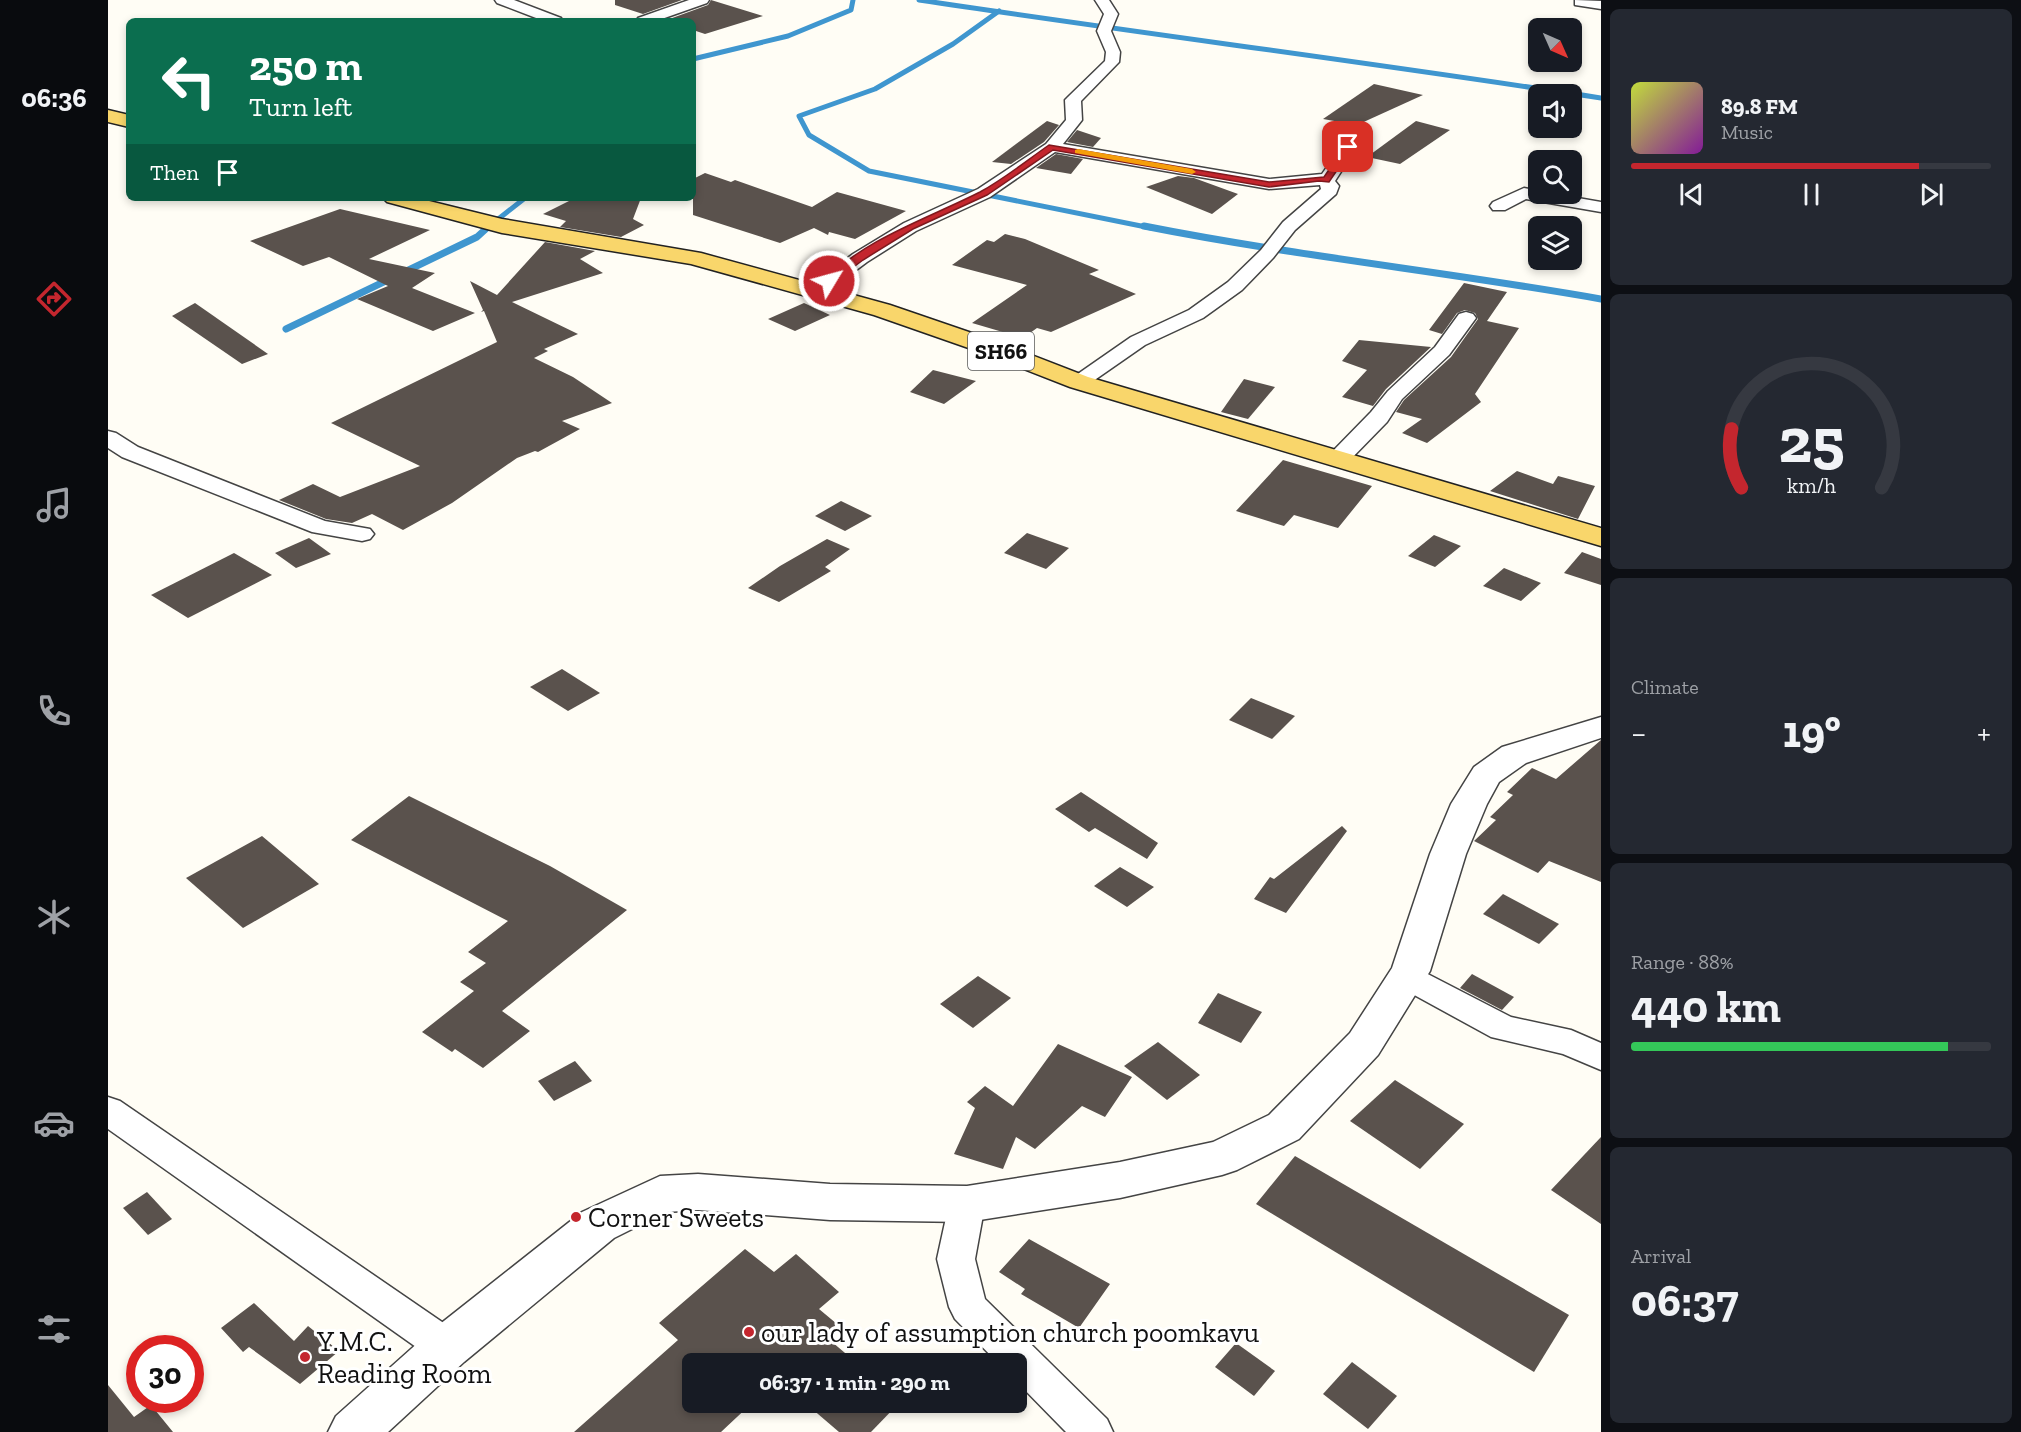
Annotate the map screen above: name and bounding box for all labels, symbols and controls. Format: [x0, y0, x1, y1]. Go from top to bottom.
north arrow [1528, 18, 1582, 72]
map controls [1528, 18, 1582, 270]
text: 250 m [249, 40, 362, 91]
icon: left [150, 42, 228, 120]
text: 06:36 [21, 82, 87, 114]
button: sound [1528, 84, 1582, 138]
text: Turn left [249, 91, 352, 123]
text: 89.8 FM [1721, 93, 1798, 120]
text: Music [1721, 120, 1773, 144]
pin [1322, 121, 1373, 172]
icon: arrive [1331, 130, 1364, 163]
button: search [1528, 150, 1582, 204]
icon: arrive [211, 156, 244, 189]
text: Then [150, 159, 199, 186]
icon: previous [1675, 178, 1708, 211]
icon: pause [1795, 178, 1828, 211]
icon: next [1915, 178, 1948, 211]
button: layers [1528, 216, 1582, 270]
position arrow [797, 249, 861, 313]
icon: directions [33, 278, 75, 320]
road number: SH66 [968, 332, 1034, 370]
text: 25 [1778, 404, 1844, 479]
text: km/h [1787, 474, 1835, 499]
icon: music [33, 484, 75, 526]
text: Climate [1631, 675, 1699, 699]
icon: phone [33, 690, 75, 732]
text: 19° [1783, 705, 1841, 759]
text: − [1631, 713, 1646, 752]
text: + [1977, 713, 1991, 752]
icon: climate [33, 896, 75, 938]
text: Range · 88% [1631, 950, 1734, 974]
text: 440 km [1631, 980, 1781, 1034]
icon: car [33, 1102, 75, 1144]
place label: Corner Sweets [588, 1201, 764, 1234]
marker: Corner Sweets [569, 1210, 583, 1224]
text: Arrival [1631, 1244, 1691, 1268]
text: 06:37 [1631, 1274, 1738, 1328]
icon: filters [33, 1308, 75, 1350]
place label: our lady of assumption church poomkavu [761, 1316, 1260, 1349]
place label: Y.M.C. Reading Room [316, 1325, 491, 1390]
marker: our lady of assumption church poomkavu [742, 1325, 756, 1339]
speed limit sign: 30 [126, 1335, 204, 1413]
marker: Y.M.C. Reading Room [298, 1350, 312, 1364]
text: 06:37 · 1 min · 290 m [759, 1369, 950, 1396]

